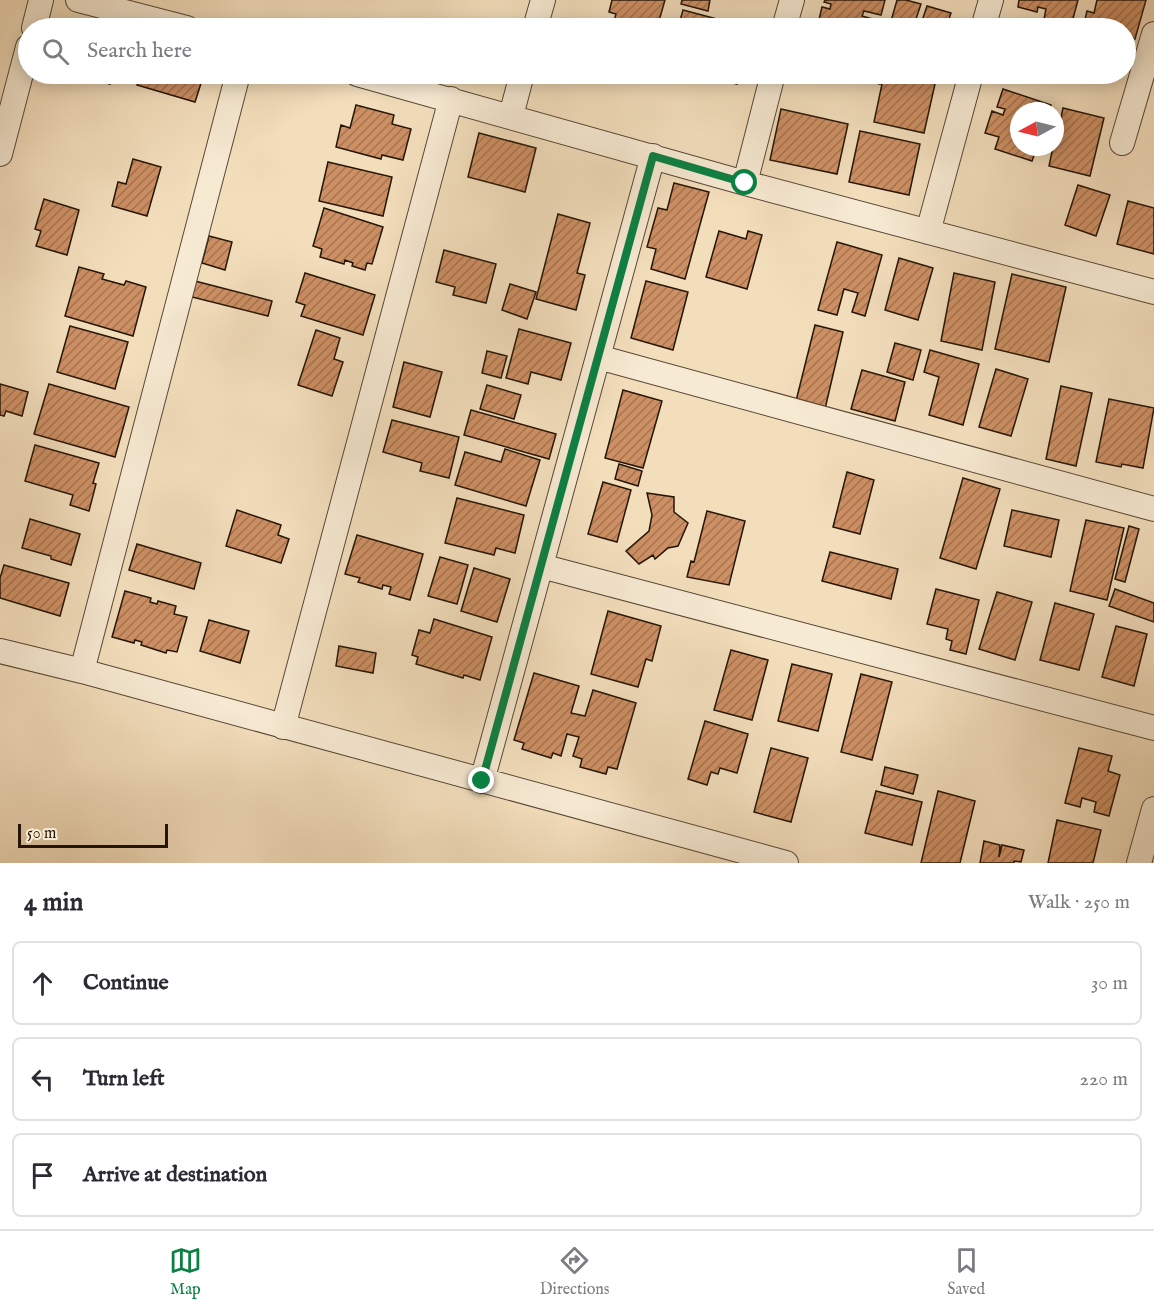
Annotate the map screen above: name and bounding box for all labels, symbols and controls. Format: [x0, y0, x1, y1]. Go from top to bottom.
search box [18, 18, 1136, 84]
icon: search [39, 35, 72, 68]
text: Search here [87, 37, 192, 65]
north arrow [1010, 102, 1064, 156]
route start [731, 169, 757, 195]
route end [468, 767, 494, 793]
scale bar [18, 821, 168, 848]
text: 50 m [27, 824, 56, 844]
text: 4 min [24, 886, 83, 919]
text: Walk · 250 m [1028, 890, 1130, 915]
icon: ahead [26, 967, 59, 1000]
text: Continue [83, 969, 169, 997]
text: 30 m [1091, 971, 1128, 996]
icon: left [26, 1063, 59, 1096]
text: Turn left [83, 1065, 165, 1093]
text: 220 m [1080, 1067, 1128, 1092]
icon: arrive [26, 1159, 59, 1192]
text: Arrive at destination [83, 1161, 267, 1189]
tab: Map [169, 1244, 202, 1300]
tab: Directions [540, 1244, 609, 1300]
tab: Saved [947, 1244, 985, 1300]

